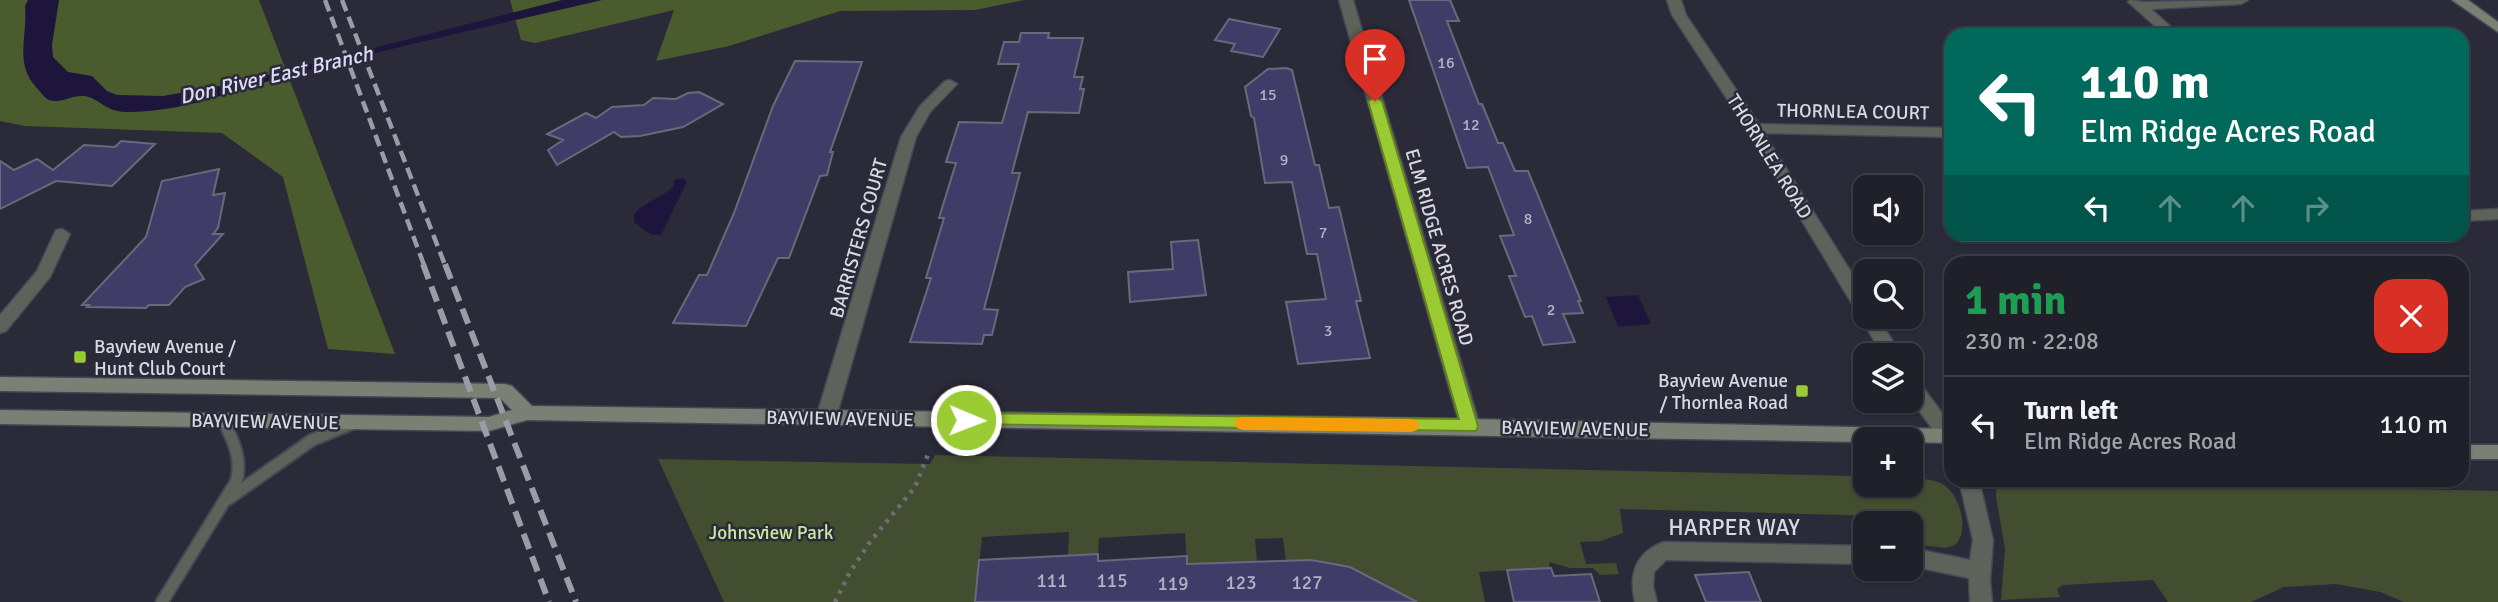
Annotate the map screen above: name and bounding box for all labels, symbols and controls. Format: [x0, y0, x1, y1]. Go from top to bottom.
pin [1345, 29, 1405, 101]
water label: Don River East Branch [177, 40, 376, 110]
icon: arrive [1356, 40, 1394, 78]
text: 110 m [2080, 52, 2210, 112]
house number: 16 [1437, 53, 1455, 73]
icon: left [1965, 56, 2056, 147]
house number: 15 [1259, 85, 1277, 105]
street label: THORNLEA ROAD [1721, 90, 1817, 223]
street label: THORNLEA COURT [1777, 99, 1930, 125]
text: Elm Ridge Acres Road [2080, 112, 2376, 151]
house number: 12 [1462, 115, 1480, 135]
street label: ELM RIDGE ACRES ROAD [1399, 146, 1479, 348]
house number: 9 [1280, 150, 1288, 170]
street label: BARRISTERS COURT [825, 155, 893, 321]
map controls [1853, 175, 1923, 581]
button: sound [1853, 175, 1923, 245]
icon: left [2078, 189, 2116, 227]
icon: ahead [2151, 189, 2189, 227]
icon: ahead [2224, 189, 2262, 227]
icon: right [2297, 189, 2335, 227]
house number: 8 [1524, 209, 1532, 229]
house number: 7 [1319, 223, 1327, 243]
button: search [1853, 259, 1923, 329]
text: 1 min [1965, 275, 2066, 326]
button: close [2374, 279, 2448, 353]
house number: 2 [1547, 300, 1555, 320]
house number: 3 [1324, 321, 1332, 341]
text: 230 m · 22:08 [1965, 327, 2099, 356]
place label: Bayview Avenue / Hunt Club Court [94, 335, 236, 381]
button: layers [1853, 343, 1923, 413]
marker: Bayview Avenue / Hunt Club Court [72, 349, 88, 365]
place label: Bayview Avenue / Thornlea Road [1658, 369, 1788, 415]
position arrow [929, 383, 1003, 457]
marker: Bayview Avenue / Thornlea Road [1794, 383, 1810, 399]
text: Turn left [2024, 395, 2118, 427]
street label: BAYVIEW AVENUE [766, 406, 914, 432]
icon: left [1965, 406, 2003, 444]
street label: BAYVIEW AVENUE [191, 409, 339, 435]
text: 110 m [2379, 409, 2448, 441]
street label: BAYVIEW AVENUE [1501, 416, 1649, 442]
button: + [1853, 427, 1923, 497]
text: Elm Ridge Acres Road [2024, 427, 2237, 456]
button: − [1853, 511, 1923, 581]
street label: HARPER WAY [1668, 513, 1800, 542]
park label: Johnsview Park [709, 521, 834, 545]
house number: 111 [1037, 569, 1067, 593]
house number: 115 [1097, 569, 1127, 593]
house number: 123 [1226, 571, 1256, 595]
house number: 127 [1292, 571, 1322, 595]
house number: 119 [1158, 572, 1188, 596]

